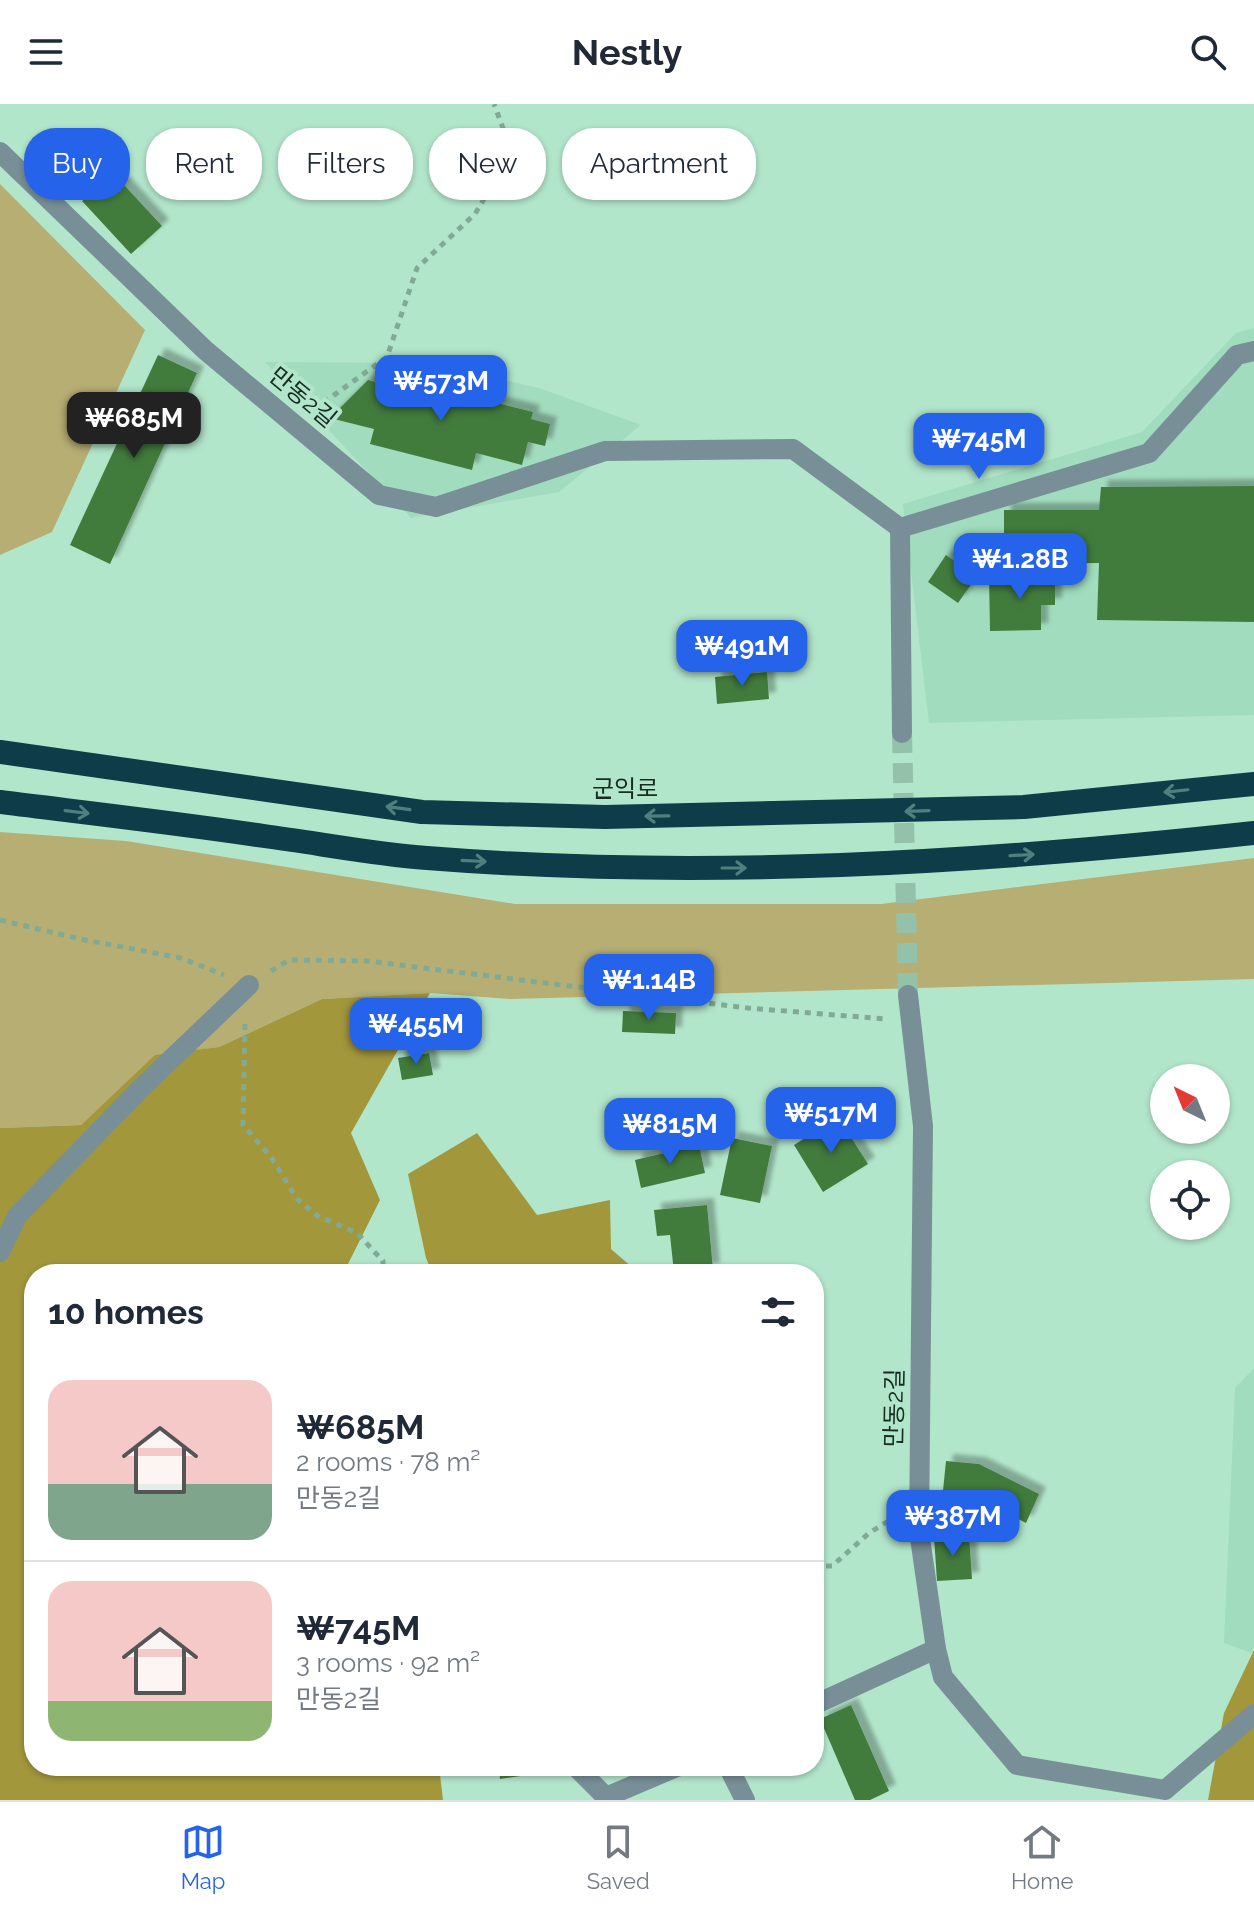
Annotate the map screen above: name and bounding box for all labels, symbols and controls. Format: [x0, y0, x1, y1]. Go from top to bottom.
icon: menu [24, 30, 68, 74]
icon: search [1186, 30, 1230, 74]
text: Nestly [572, 31, 682, 73]
chip: Buy [24, 128, 130, 200]
chip: Rent [146, 128, 262, 200]
chip: Filters [278, 128, 413, 200]
chip: New [429, 128, 546, 200]
chip: Apartment [562, 128, 756, 200]
pin: ₩573M [385, 355, 497, 423]
street label: 만동2길 [264, 361, 342, 433]
text: ₩573M [393, 366, 489, 396]
pin: ₩685M [78, 392, 190, 460]
text: ₩685M [85, 403, 183, 433]
pin: ₩745M [923, 413, 1035, 481]
text: ₩745M [931, 424, 1027, 454]
pin: ₩1.28B [955, 533, 1085, 601]
text: ₩1.28B [972, 544, 1068, 574]
pin: ₩491M [686, 620, 798, 688]
text: ₩491M [694, 631, 790, 661]
street label: 군익로 [592, 774, 658, 803]
one-way arrow [1163, 784, 1190, 799]
one-way arrow [385, 800, 411, 815]
one-way arrow [904, 803, 931, 818]
one-way arrow [64, 804, 90, 819]
one-way arrow [644, 808, 671, 824]
one-way arrow [1008, 848, 1035, 863]
one-way arrow [460, 854, 487, 869]
one-way arrow [720, 860, 747, 876]
pin: ₩1.14B [584, 954, 714, 1022]
text: ₩1.14B [602, 965, 696, 995]
pin: ₩455M [360, 998, 472, 1066]
text: ₩455M [368, 1009, 464, 1039]
north arrow [1150, 1064, 1230, 1144]
map controls [1150, 1064, 1230, 1240]
pin: ₩517M [775, 1087, 887, 1155]
pin: ₩815M [614, 1098, 726, 1166]
text: ₩517M [784, 1098, 878, 1128]
text: ₩815M [622, 1109, 718, 1139]
button: locate [1150, 1160, 1230, 1240]
icon: filters [756, 1290, 800, 1334]
text: 10 homes [48, 1292, 204, 1332]
street label: 만동2길 [879, 1368, 909, 1448]
text: ₩685M [296, 1407, 425, 1447]
icon: home [112, 1412, 208, 1508]
text: 2 rooms · 78 m² [296, 1447, 480, 1477]
text: 만동2길 [296, 1483, 381, 1513]
pin: ₩387M [897, 1490, 1009, 1558]
text: ₩387M [904, 1501, 1002, 1531]
text: ₩745M [296, 1608, 421, 1648]
icon: home [112, 1613, 208, 1709]
text: 3 rooms · 92 m² [296, 1648, 480, 1678]
text: 만동2길 [296, 1684, 381, 1714]
tab: Map [181, 1820, 225, 1894]
tab: Saved [587, 1820, 650, 1894]
tab: Home [1011, 1820, 1073, 1894]

